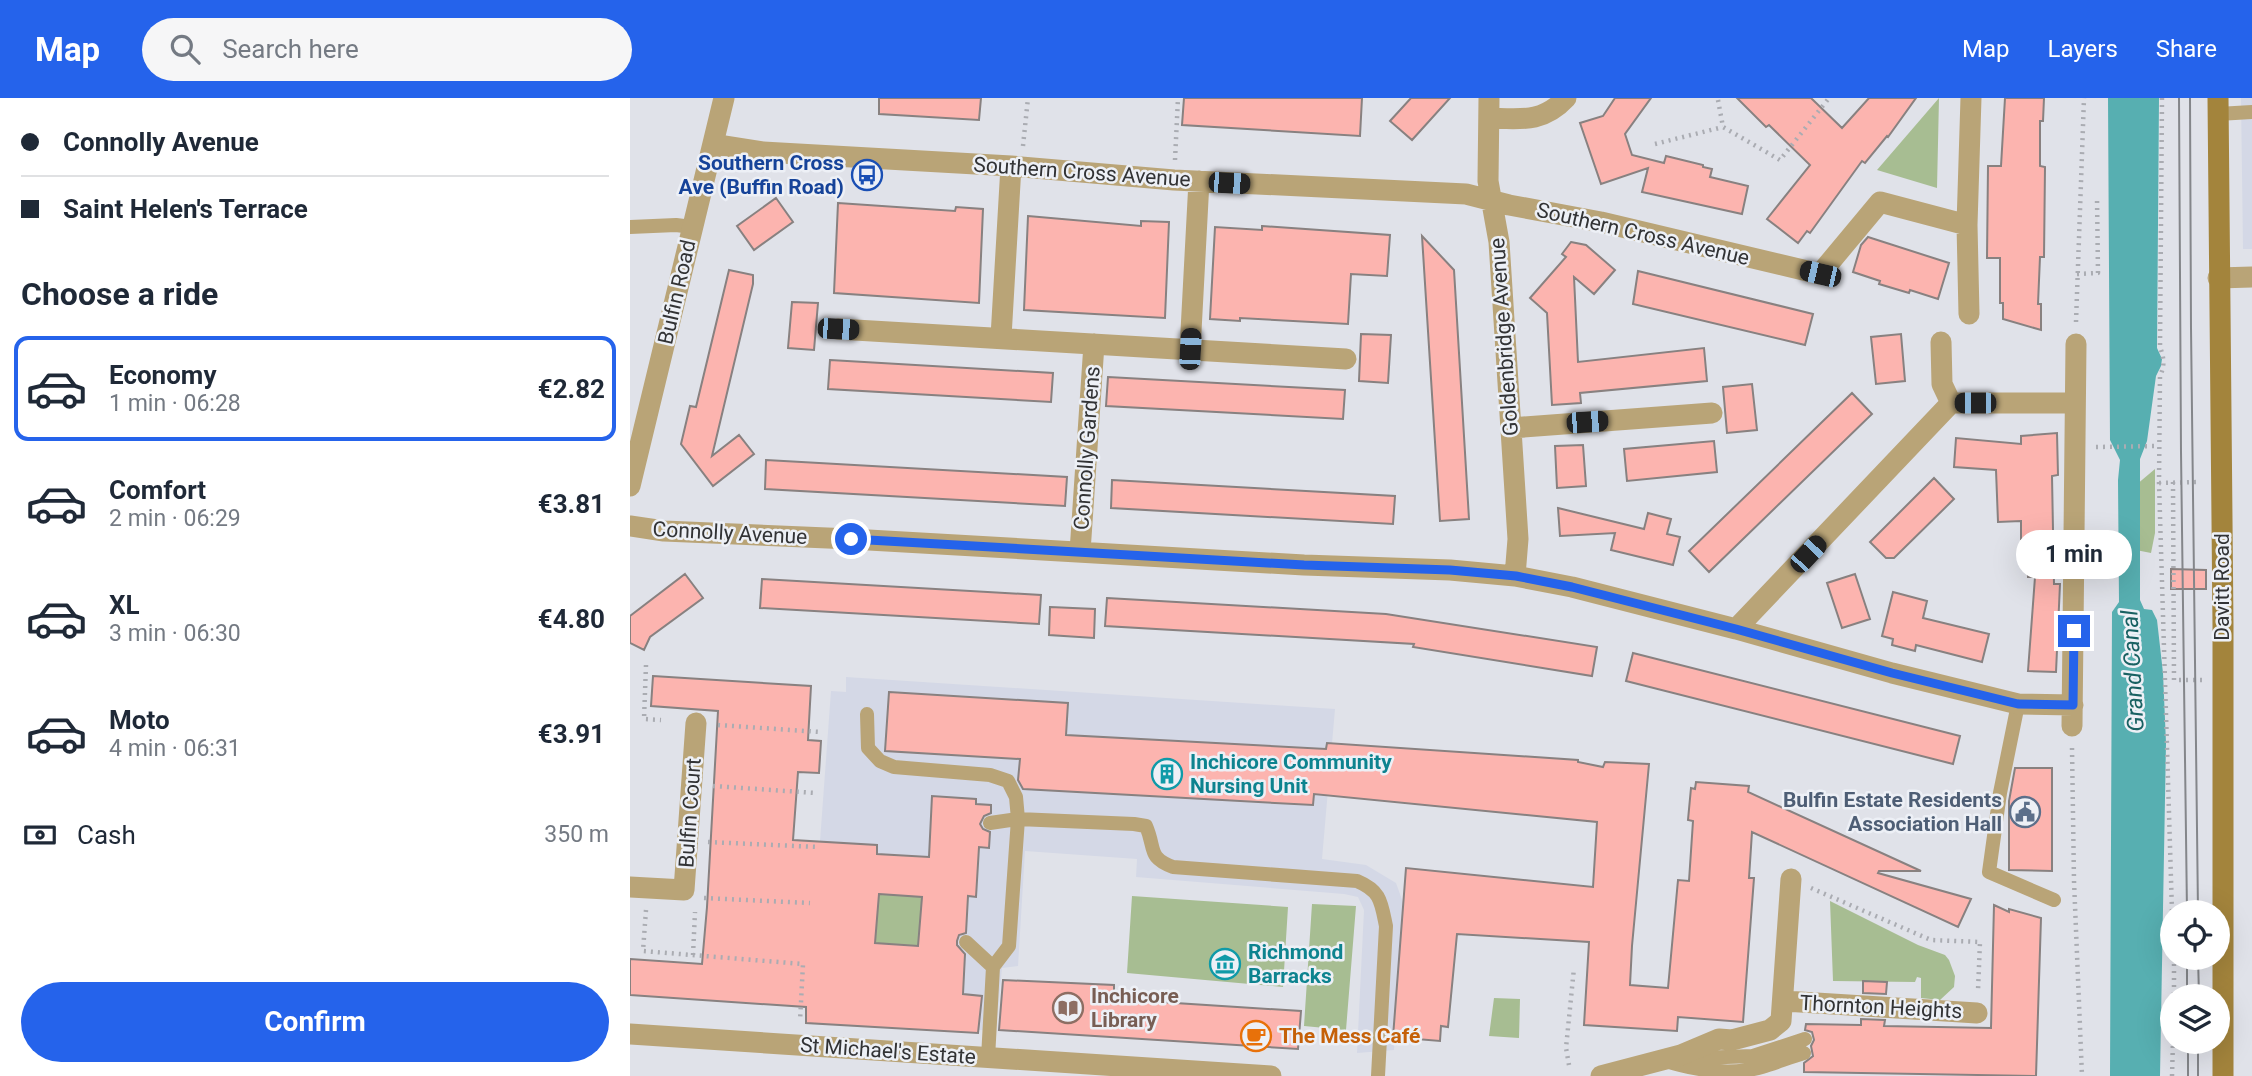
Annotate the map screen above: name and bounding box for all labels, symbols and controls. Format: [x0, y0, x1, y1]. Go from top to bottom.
search box [142, 18, 632, 81]
text: Map [35, 30, 100, 69]
icon: search [166, 30, 204, 68]
text: Search here [222, 34, 359, 64]
text: Map [1962, 35, 2010, 63]
text: Layers [2048, 35, 2118, 63]
text: Share [2156, 35, 2217, 63]
text: Connolly Avenue [63, 127, 259, 157]
place label: Southern Cross Ave (Buffin Road) [679, 151, 844, 199]
street label: Southern Cross Avenue [973, 152, 1191, 192]
bus stop icon: Southern Cross Ave (Buffin Road) [850, 158, 884, 192]
car [1208, 171, 1251, 195]
text: Saint Helen's Terrace [63, 194, 308, 224]
street label: Southern Cross Avenue [1534, 198, 1752, 270]
street label: Bulfin Road [653, 237, 701, 347]
street label: Goldenbridge Avenue [1485, 237, 1523, 437]
car [1798, 259, 1843, 289]
text: Choose a ride [21, 275, 218, 313]
car [817, 317, 860, 341]
car [1179, 327, 1202, 371]
icon: car [25, 357, 88, 420]
text: Economy [109, 360, 216, 390]
street label: Connolly Gardens [1069, 365, 1105, 531]
text: €2.82 [538, 374, 605, 404]
text: 1 min · 06:28 [109, 390, 241, 417]
car [1955, 393, 1997, 414]
car [1566, 410, 1609, 434]
icon: car [25, 472, 88, 535]
text: Comfort [109, 475, 206, 505]
text: €3.81 [538, 489, 605, 519]
text: 2 min · 06:29 [109, 505, 241, 532]
street label: Connolly Avenue [652, 517, 808, 549]
route start [835, 523, 867, 555]
callout: 1 min [2016, 530, 2132, 578]
car [1786, 531, 1831, 577]
street label: Davitt Road [2210, 533, 2234, 641]
text: 1 min [2045, 541, 2103, 568]
icon: car [25, 587, 88, 650]
text: XL [109, 590, 140, 620]
text: €4.80 [538, 604, 605, 634]
water label: Grand Canal [2116, 609, 2150, 732]
route end [2058, 615, 2090, 647]
text: 3 min · 06:30 [109, 620, 241, 647]
icon: car [25, 702, 88, 765]
text: Moto [109, 705, 170, 735]
text: €3.91 [538, 719, 605, 749]
text: 4 min · 06:31 [109, 735, 241, 762]
place label: Inchicore Community Nursing Unit [1190, 750, 1392, 798]
street label: Bulfin Court [674, 757, 706, 869]
building icon: Inchicore Community Nursing Unit [1150, 757, 1184, 791]
place label: Bulfin Estate Residents Association Hall [1783, 788, 2002, 836]
public building icon: Bulfin Estate Residents Association Hall [2008, 795, 2042, 829]
icon: cash [21, 816, 59, 854]
text: Cash [77, 820, 136, 850]
text: 350 m [544, 821, 609, 848]
map controls [2160, 900, 2230, 1054]
button: locate [2160, 900, 2230, 970]
place label: Richmond Barracks [1248, 940, 1343, 988]
museum icon: Richmond Barracks [1208, 947, 1242, 981]
button: Confirm [21, 982, 609, 1062]
place label: Inchicore Library [1091, 984, 1179, 1032]
button: layers [2160, 984, 2230, 1054]
library icon: Inchicore Library [1051, 991, 1085, 1025]
street label: Thornton Heights [1799, 991, 1963, 1023]
cafe icon: The Mess Café [1239, 1019, 1273, 1053]
place label: The Mess Café [1279, 1024, 1420, 1048]
street label: St Michael's Estate [799, 1033, 977, 1069]

